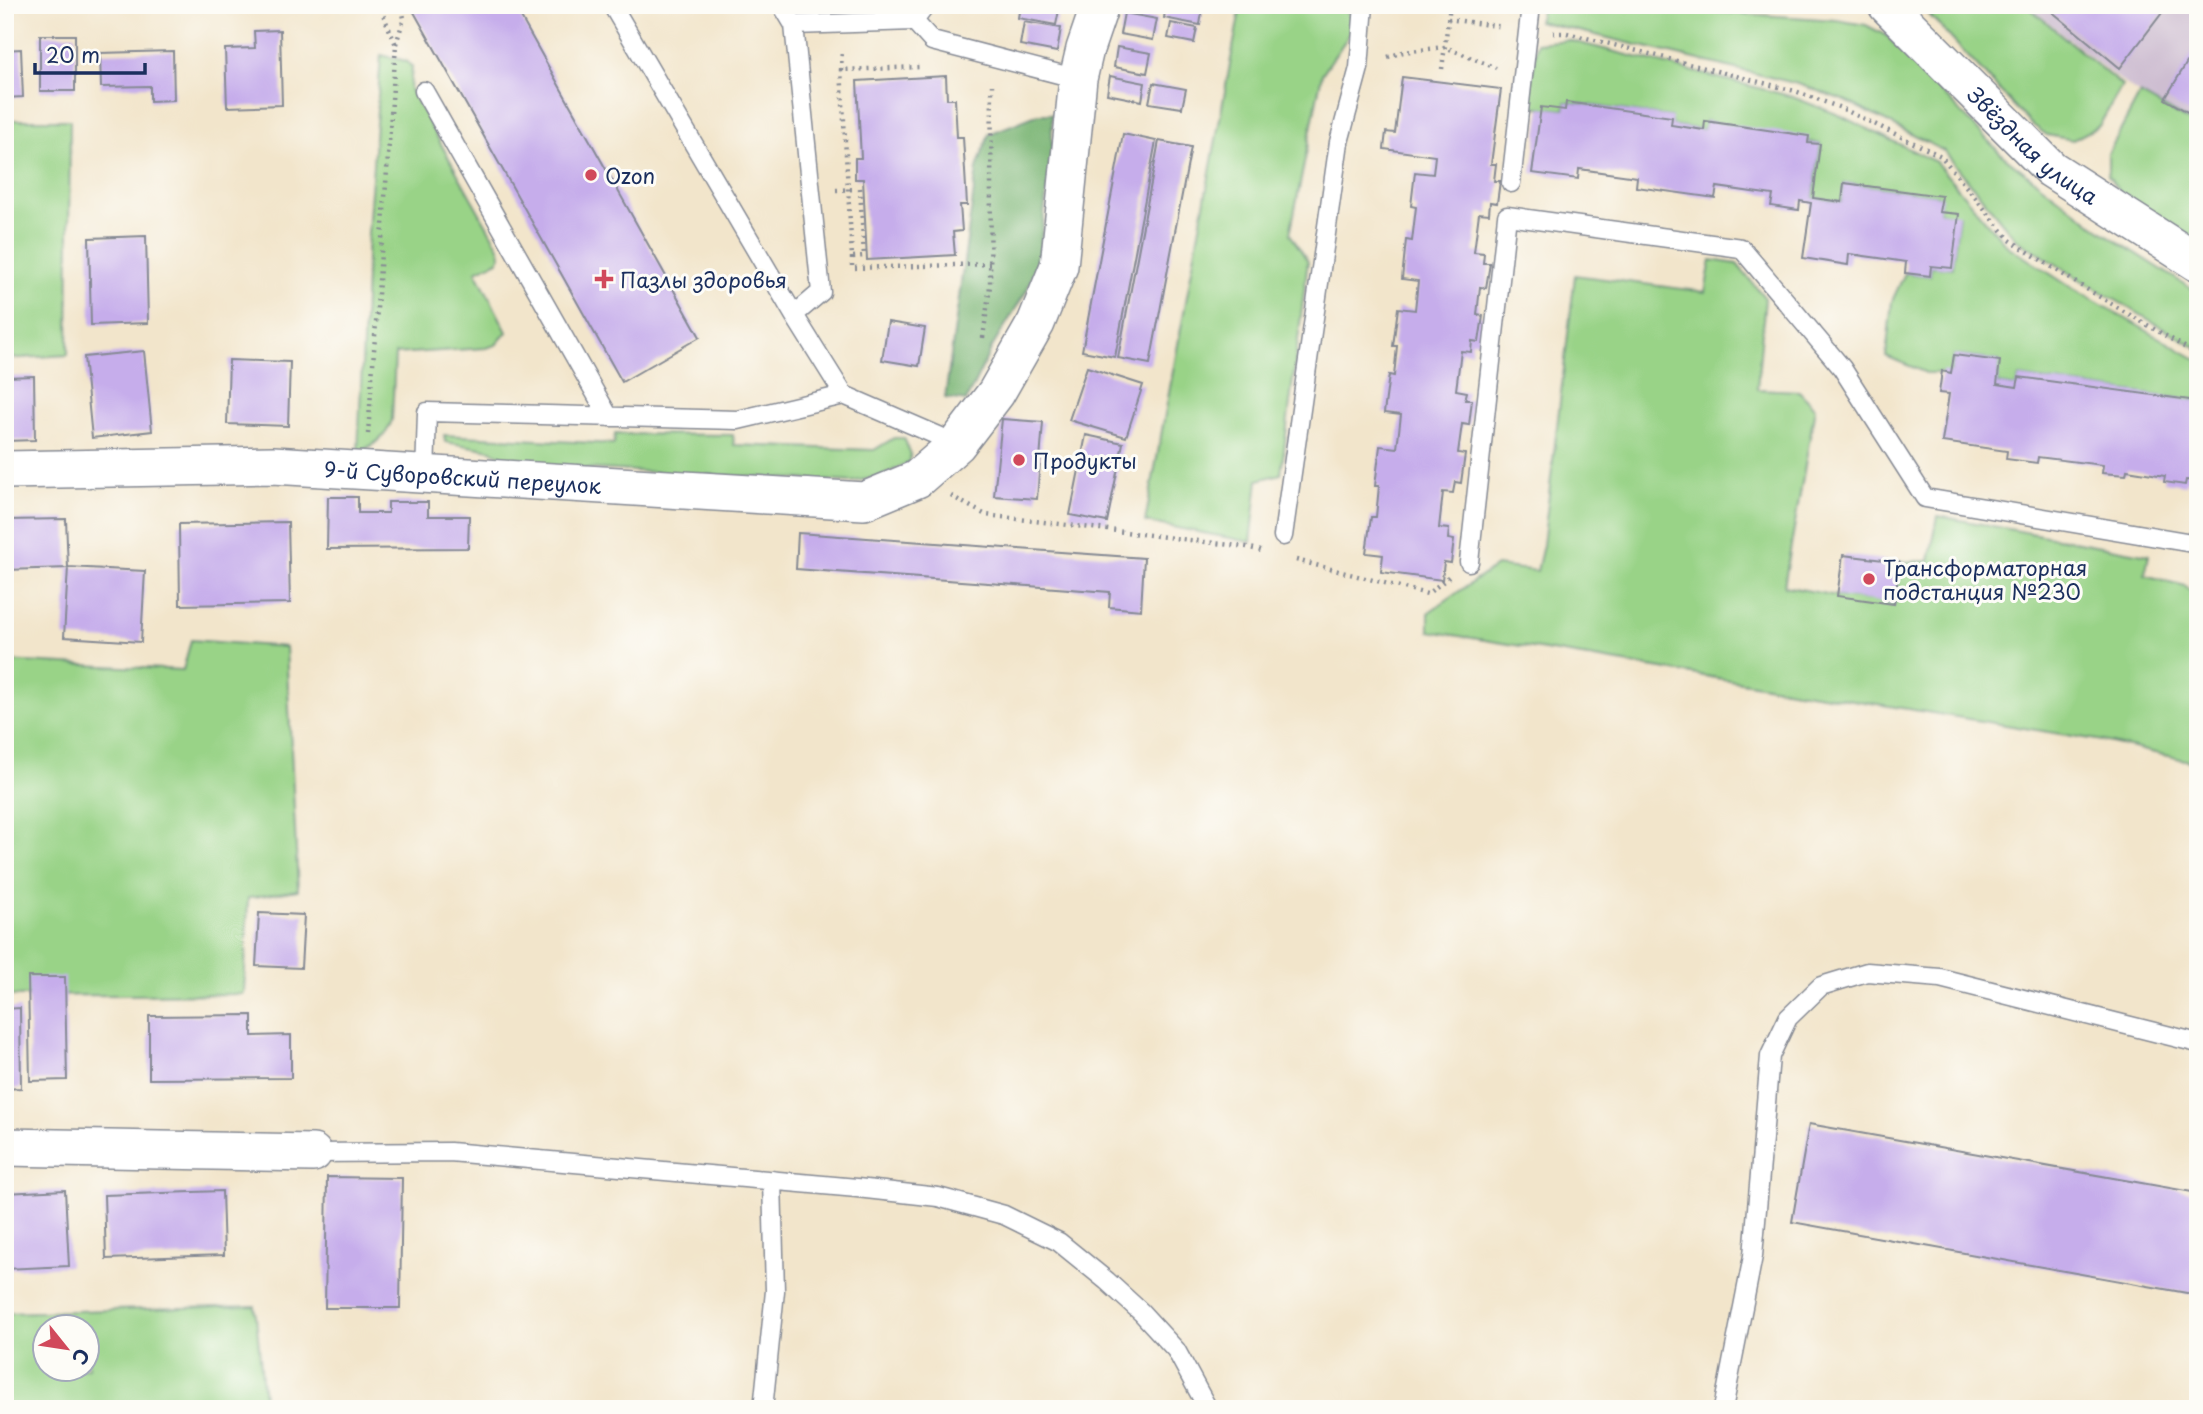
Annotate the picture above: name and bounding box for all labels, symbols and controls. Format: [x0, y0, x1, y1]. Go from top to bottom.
scale bar [35, 32, 145, 76]
text: 20 m [46, 38, 100, 70]
street label: Звёздная улица [1961, 79, 2106, 212]
place label: Ozon [605, 159, 655, 191]
marker: Ozon [583, 167, 599, 183]
place label: Пазлы здоровья [620, 263, 787, 295]
marker: Пазлы здоровья [594, 269, 614, 289]
place label: Продукты [1033, 444, 1137, 476]
street label: 9-й Суворовский переулок [323, 452, 603, 501]
marker: Продукты [1011, 452, 1027, 468]
place label: Трансформаторная подстанция №230 [1883, 551, 2087, 607]
marker: Трансформаторная подстанция №230 [1861, 571, 1877, 587]
north arrow [32, 1312, 102, 1382]
text: С [66, 1344, 97, 1370]

